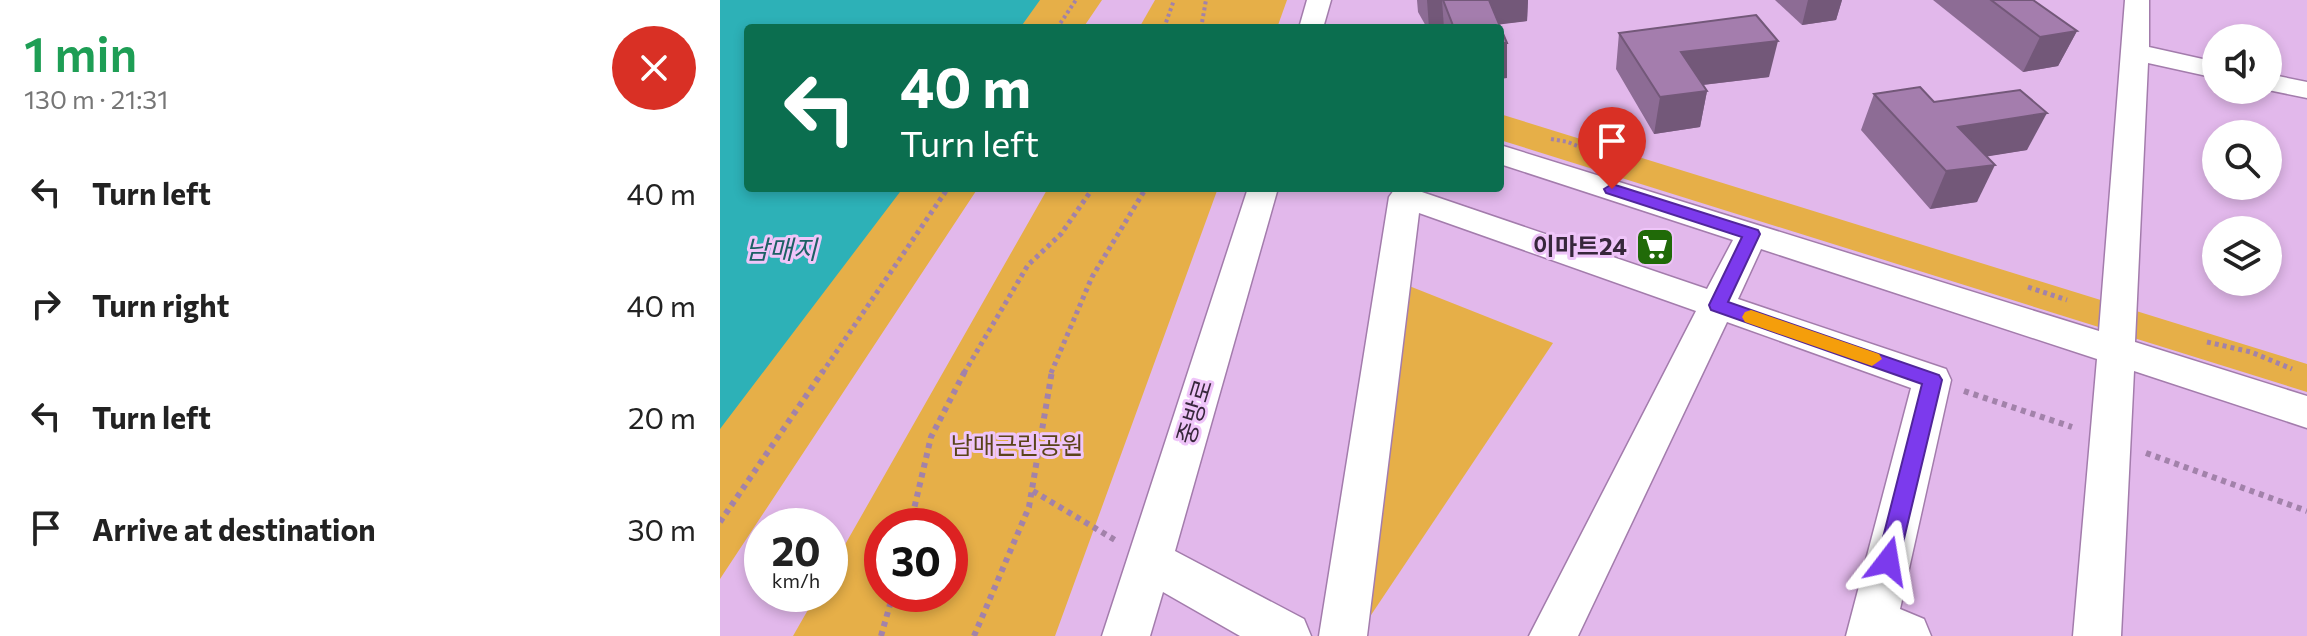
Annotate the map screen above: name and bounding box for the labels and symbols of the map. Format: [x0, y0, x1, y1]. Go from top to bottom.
pin [1578, 107, 1646, 189]
supermarket icon: 이마트24 [1634, 226, 1676, 268]
place label: 이마트24 [1533, 231, 1627, 260]
water label: 남매지 [745, 233, 819, 264]
street label: 중방로 [1170, 376, 1217, 447]
park label: 남매근린공원 [951, 430, 1083, 459]
speed limit sign: 30 [864, 508, 968, 612]
position arrow [1846, 519, 1930, 603]

